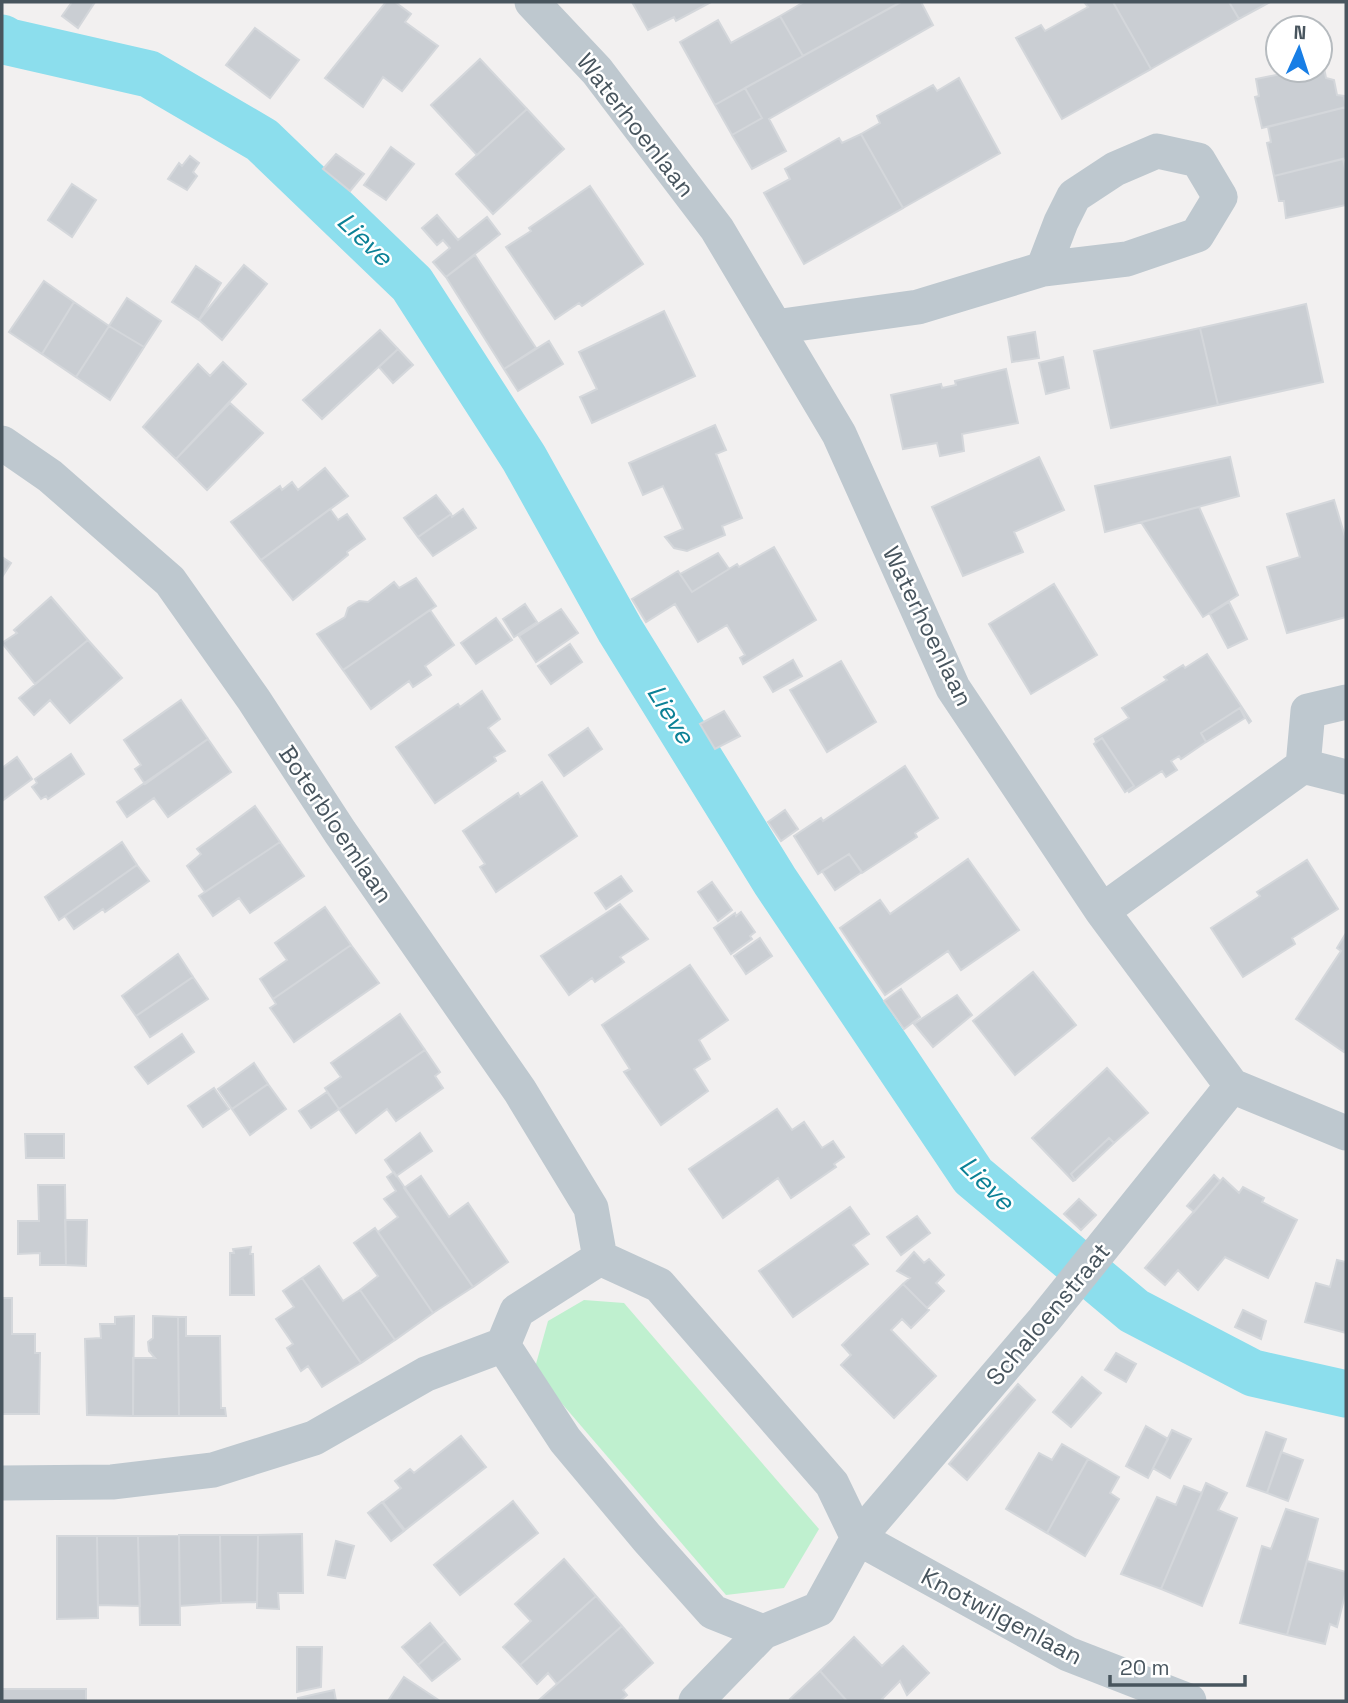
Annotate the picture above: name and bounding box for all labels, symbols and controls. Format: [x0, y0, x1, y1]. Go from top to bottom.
north arrow [1264, 14, 1334, 84]
text: N [1293, 20, 1307, 45]
street label: Waterhoenlaan [570, 47, 702, 203]
water label: Lieve [330, 204, 401, 275]
street label: Waterhoenlaan [876, 541, 980, 711]
water label: Lieve [640, 678, 703, 752]
street label: Boterbloemlaan [272, 739, 400, 909]
water label: Lieve [952, 1148, 1023, 1219]
street label: Schaloenstraat [979, 1236, 1117, 1392]
street label: Knotwilgenlaan [916, 1560, 1088, 1672]
scale bar [1110, 1644, 1245, 1688]
text: 20 m [1120, 1654, 1170, 1681]

